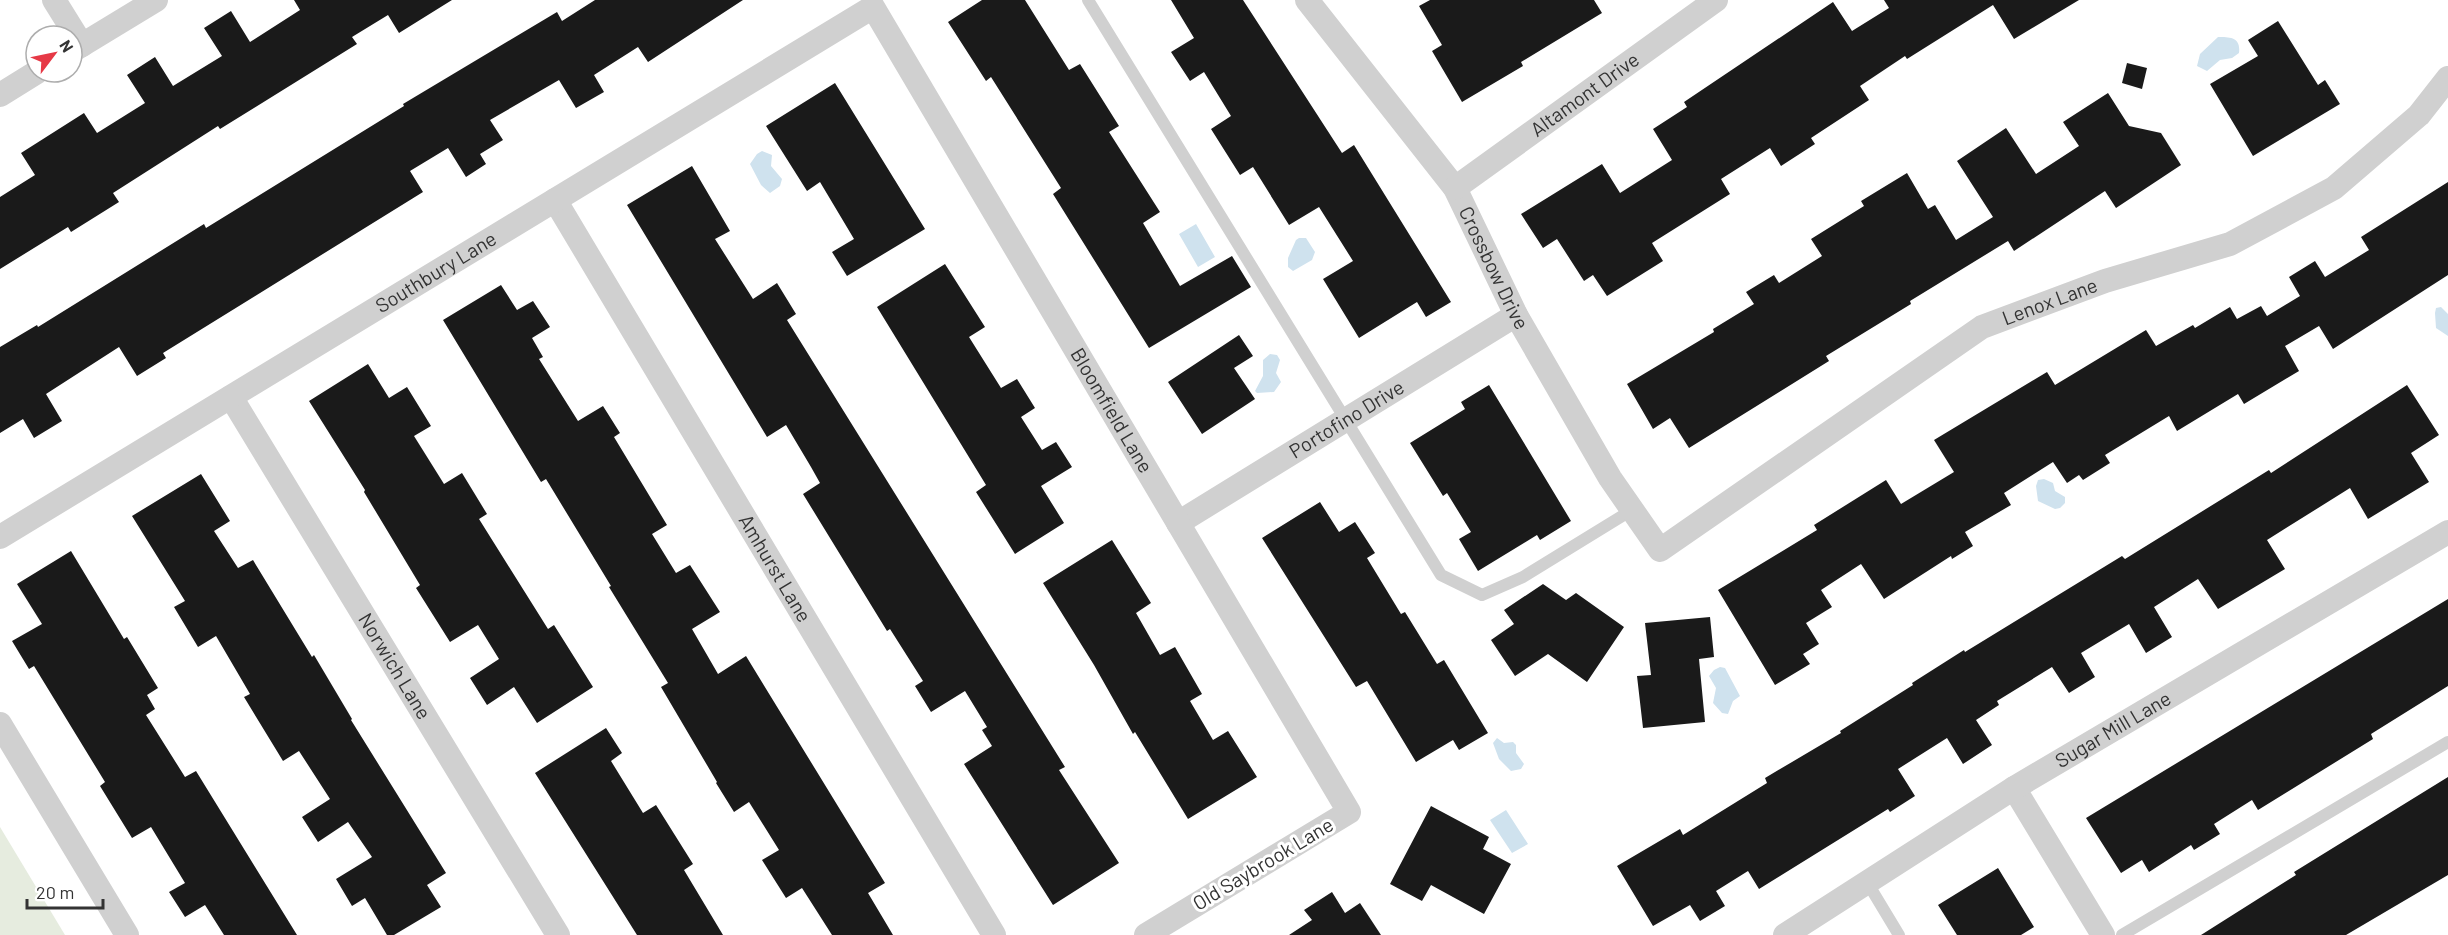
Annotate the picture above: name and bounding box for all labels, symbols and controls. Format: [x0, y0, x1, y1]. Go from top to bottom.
north arrow [24, 24, 84, 84]
text: N [56, 36, 78, 55]
street label: Altamont Drive [1525, 46, 1643, 141]
street label: Crossbow Drive [1455, 202, 1535, 333]
street label: Southbury Lane [371, 226, 500, 317]
street label: Lenox Lane [1998, 272, 2100, 329]
street label: Bloomfield Lane [1066, 343, 1159, 477]
street label: Portofino Drive [1284, 374, 1408, 463]
street label: Amhurst Lane [734, 510, 817, 626]
street label: Norwich Lane [354, 608, 437, 723]
street label: Sugar Mill Lane [2050, 685, 2175, 772]
street label: Old Saybrook Lane [1188, 812, 1337, 915]
scale bar [27, 872, 104, 910]
text: 20 m [36, 881, 74, 903]

